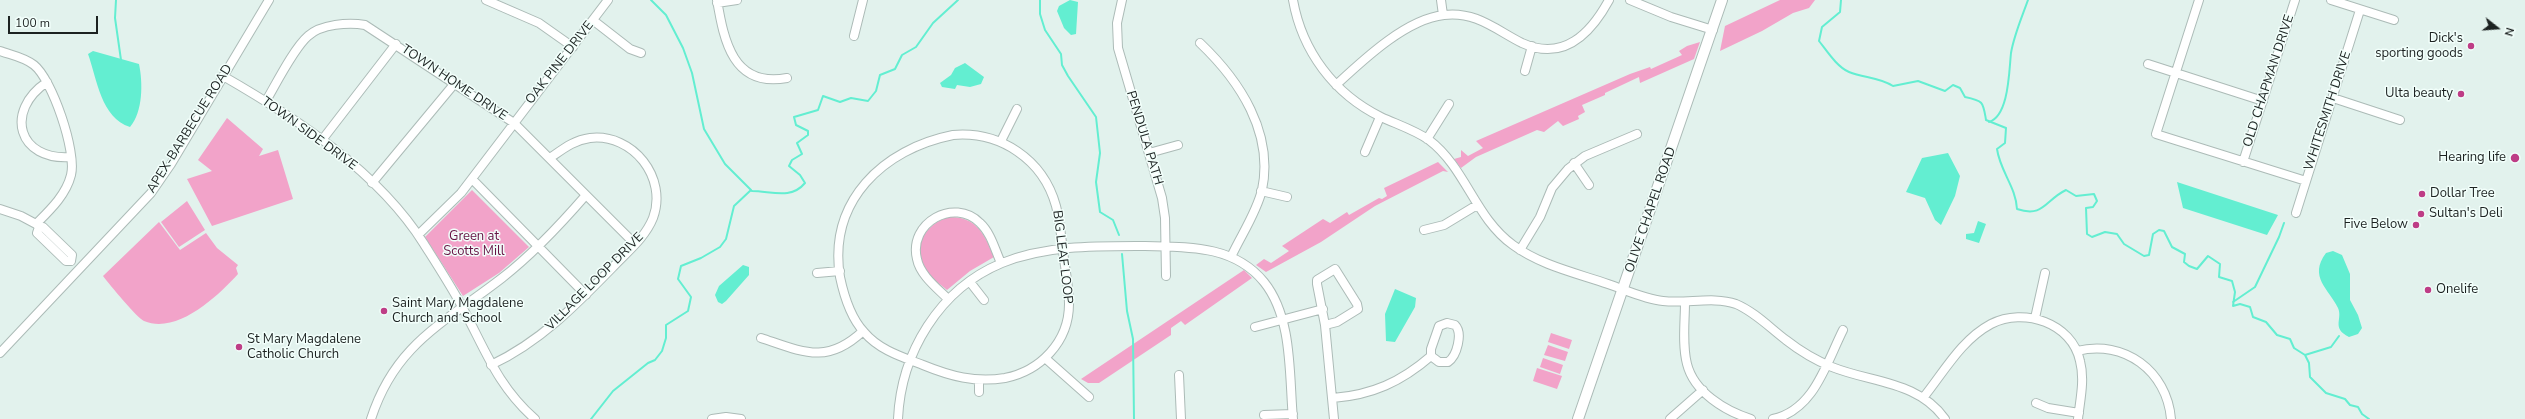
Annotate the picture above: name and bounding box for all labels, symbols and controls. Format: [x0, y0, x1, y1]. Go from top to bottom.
scale bar [10, 8, 100, 34]
north arrow [2477, 8, 2517, 48]
street label: OLD CHAPMAN DRIVE [2240, 13, 2298, 149]
text: 100 m [15, 15, 50, 31]
street label: OAK PINE DRIVE [523, 18, 597, 108]
text: N [2501, 26, 2517, 38]
place label: Dick's sporting goods [2375, 31, 2463, 62]
marker: Dick's sporting goods [2466, 41, 2476, 51]
street label: TOWN HOME DRIVE [398, 42, 510, 124]
street label: WHITESMITH DRIVE [2301, 49, 2355, 173]
street label: APEX-BARBECUE ROAD [144, 62, 236, 196]
place label: Ulta beauty [2385, 86, 2453, 102]
street label: PENDULA PATH [1122, 89, 1166, 187]
marker: Ulta beauty [2456, 89, 2466, 99]
street label: TOWN SIDE DRIVE [258, 94, 360, 174]
street label: OLIVE CHAPEL ROAD [1622, 145, 1680, 275]
place label: Hearing life [2438, 150, 2506, 166]
marker: Hearing life [2509, 152, 2521, 164]
place label: Dollar Tree [2430, 186, 2495, 202]
marker: Dollar Tree [2417, 189, 2427, 199]
place label: Sultan's Deli [2429, 206, 2503, 222]
street label: BIG LEAF LOOP [1049, 209, 1075, 305]
marker: Sultan's Deli [2416, 209, 2426, 219]
place label: Five Below [2343, 217, 2408, 233]
marker: Five Below [2411, 220, 2421, 230]
park label: Green at Scotts Mill [443, 229, 505, 260]
street label: VILLAGE LOOP DRIVE [543, 230, 647, 334]
place label: Onelife [2436, 282, 2478, 298]
marker: Onelife [2423, 285, 2433, 295]
place label: Saint Mary Magdalene Church and School [392, 296, 523, 327]
marker: Saint Mary Magdalene Church and School [379, 306, 389, 316]
place label: St Mary Magdalene Catholic Church [247, 332, 361, 363]
marker: St Mary Magdalene Catholic Church [234, 342, 244, 352]

